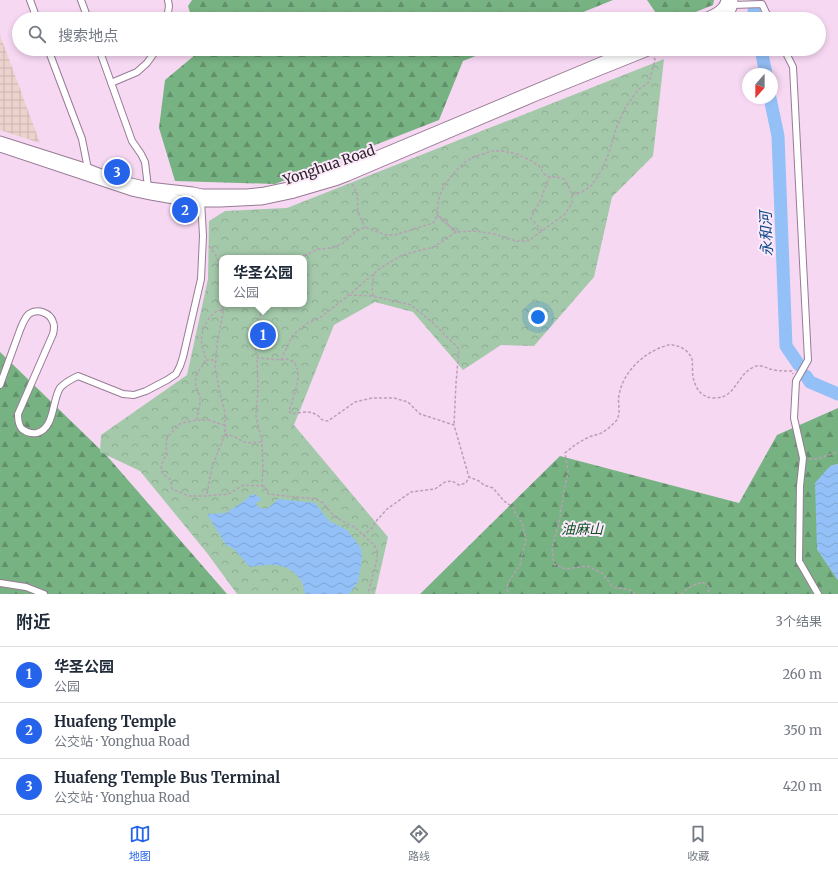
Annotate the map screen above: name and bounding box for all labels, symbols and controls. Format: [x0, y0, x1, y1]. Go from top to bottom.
search box [12, 12, 826, 56]
icon: search [26, 23, 48, 45]
text: 搜索地点 [58, 26, 118, 45]
north arrow [742, 68, 778, 104]
street label: Yonghua Road [280, 141, 378, 189]
pin: 3 [104, 157, 130, 187]
pin: 2 [172, 195, 198, 225]
water label: 永和河 [756, 208, 776, 257]
popup [219, 255, 307, 307]
text: 华圣公园 [233, 263, 293, 282]
text: 公园 [233, 284, 259, 301]
your location [528, 307, 548, 327]
pin: 1 [250, 320, 276, 350]
park label: 油麻山 [561, 520, 604, 538]
text: 附近 [16, 611, 50, 633]
text: 3个结果 [776, 613, 822, 630]
text: 华圣公园 [54, 657, 114, 676]
text: 1 [26, 666, 32, 683]
text: 260 m [782, 666, 822, 683]
text: 公园 [54, 678, 80, 695]
text: Huafeng Temple [54, 712, 176, 731]
text: 2 [25, 722, 33, 739]
text: 350 m [784, 722, 822, 739]
text: 公交站 · Yonghua Road [54, 733, 190, 750]
text: Huafeng Temple Bus Terminal [54, 768, 280, 787]
text: 3 [25, 778, 33, 795]
text: 420 m [783, 778, 822, 795]
text: 公交站 · Yonghua Road [54, 789, 190, 806]
tab: 地图 [129, 823, 151, 863]
tab: 路线 [408, 823, 430, 863]
tab: 收藏 [687, 823, 709, 863]

